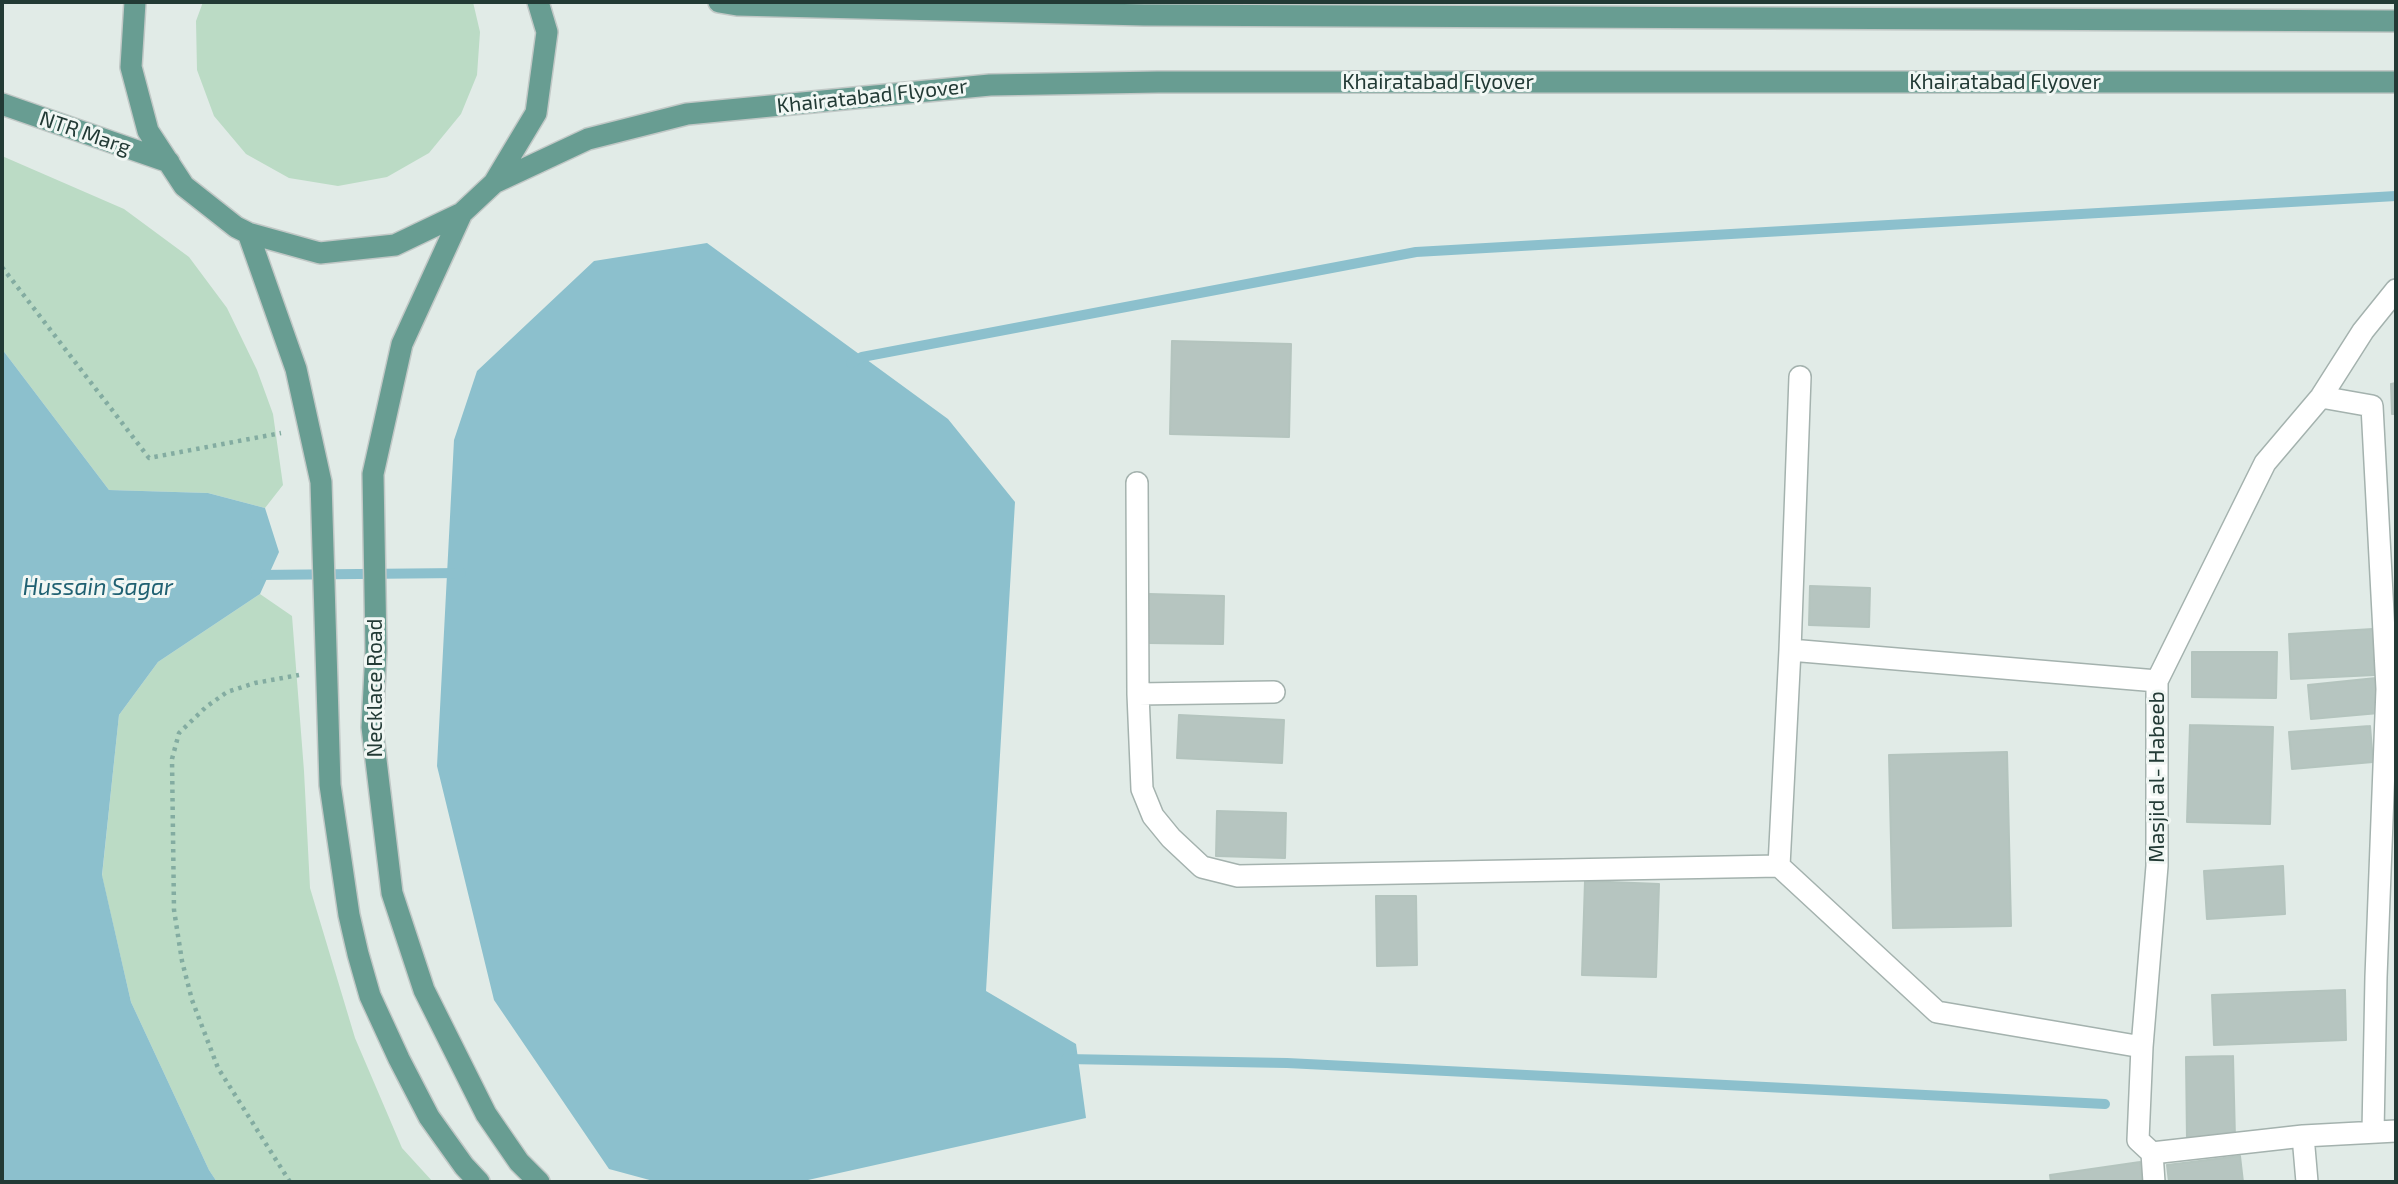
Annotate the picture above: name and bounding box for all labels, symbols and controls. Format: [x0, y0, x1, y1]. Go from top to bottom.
street label: Khairatabad Flyover [1342, 69, 1534, 95]
street label: Khairatabad Flyover [1909, 69, 2101, 95]
street label: Khairatabad Flyover [775, 73, 969, 119]
street label: NTR Marg [36, 106, 134, 160]
water label: Hussain Sagar [23, 573, 173, 601]
street label: Necklace Road [362, 618, 388, 758]
street label: Masjid al- Habeeb [2144, 691, 2170, 863]

